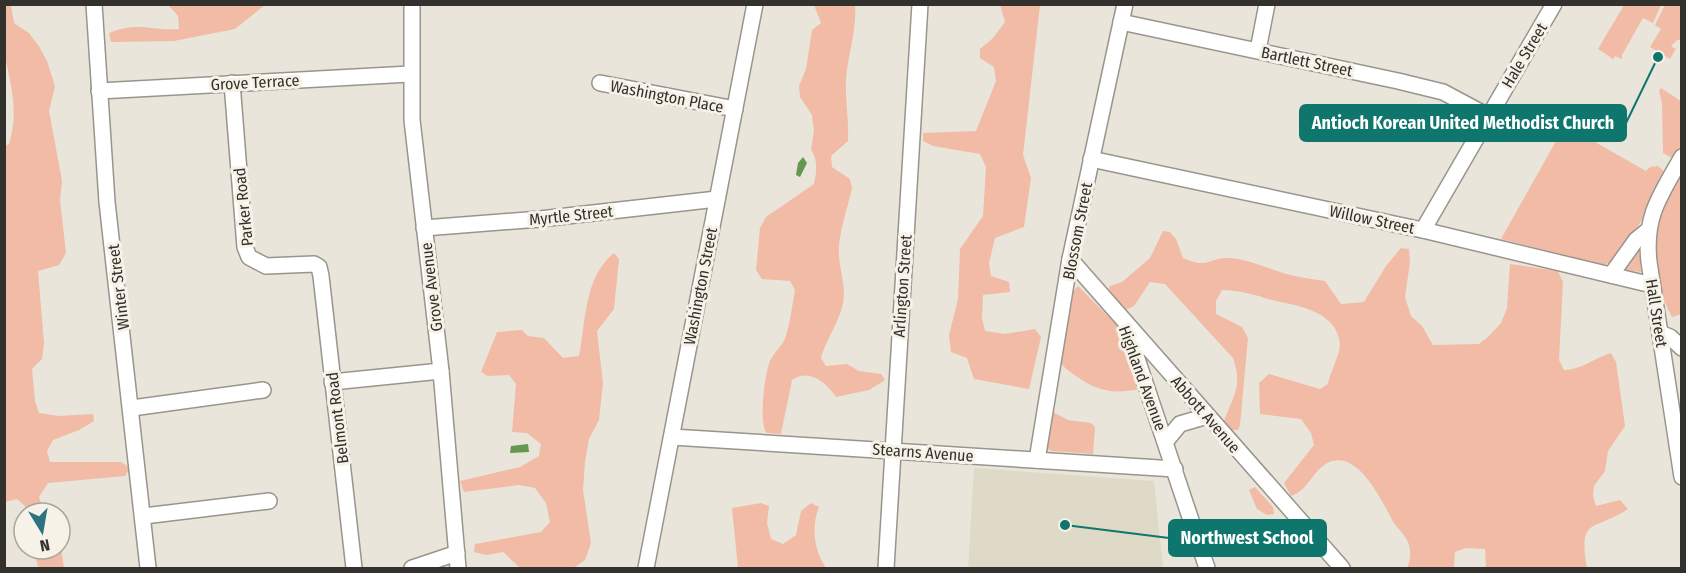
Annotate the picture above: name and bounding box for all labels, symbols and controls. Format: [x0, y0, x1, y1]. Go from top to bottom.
street label: Hale Street [1498, 19, 1552, 91]
street label: Bartlett Street [1259, 43, 1355, 81]
street label: Grove Terrace [210, 71, 300, 94]
street label: Washington Place [609, 76, 725, 117]
callout: Antioch Korean United Methodist Church [1300, 105, 1626, 141]
text: Antioch Korean United Methodist Church [1311, 112, 1614, 134]
street label: Parker Road [230, 167, 257, 247]
street label: Blossom Street [1059, 180, 1096, 281]
street label: Willow Street [1328, 201, 1417, 238]
street label: Myrtle Street [528, 202, 615, 229]
street label: Washington Street [680, 225, 721, 347]
street label: Arlington Street [889, 233, 916, 338]
street label: Grove Avenue [417, 241, 446, 332]
street label: Winter Street [104, 242, 133, 331]
street label: Hall Street [1642, 278, 1671, 349]
street label: Highland Avenue [1115, 323, 1170, 433]
street label: Belmont Road [322, 371, 353, 465]
street label: Abbott Avenue [1167, 372, 1244, 457]
street label: Stearns Avenue [872, 439, 974, 466]
north arrow [12, 501, 72, 561]
callout: Northwest School [1169, 520, 1326, 556]
text: Northwest School [1181, 527, 1314, 549]
text: N [38, 535, 51, 555]

